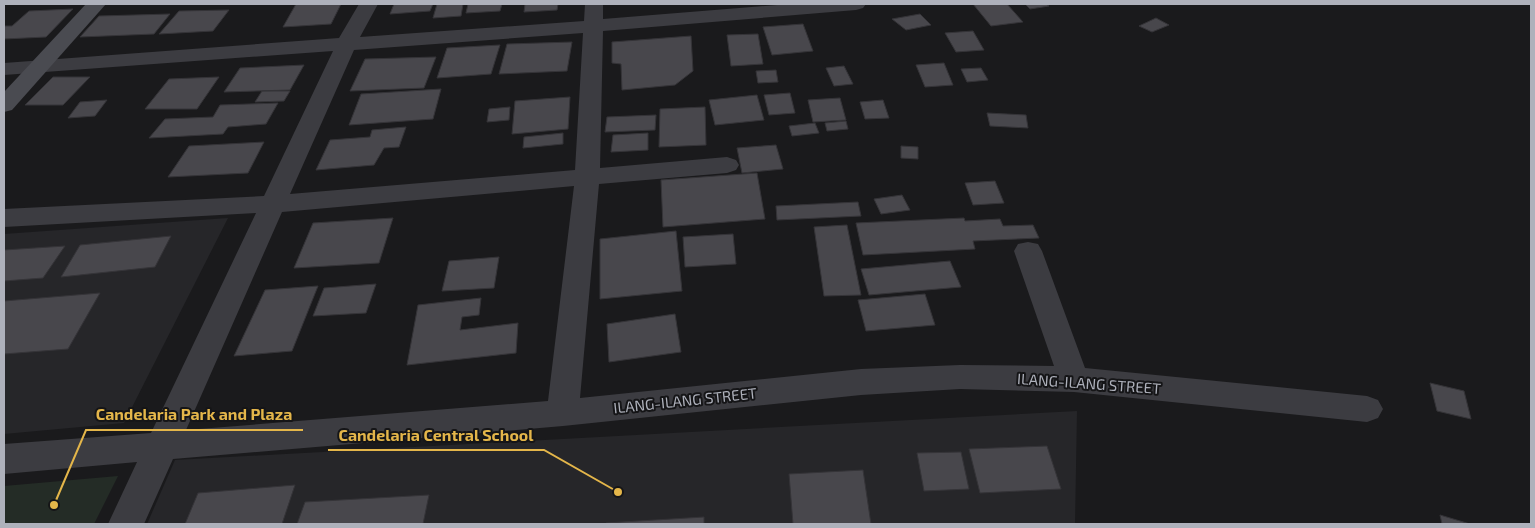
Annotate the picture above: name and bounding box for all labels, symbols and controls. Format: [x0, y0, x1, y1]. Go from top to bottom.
street label: ILANG-ILANG STREET [1017, 369, 1162, 397]
street label: ILANG-ILANG STREET [612, 383, 758, 416]
callout: Candelaria Park and Plaza [86, 399, 303, 430]
text: Candelaria Park and Plaza [96, 404, 292, 423]
callout: Candelaria Central School [328, 419, 544, 450]
text: Candelaria Central School [338, 425, 534, 444]

